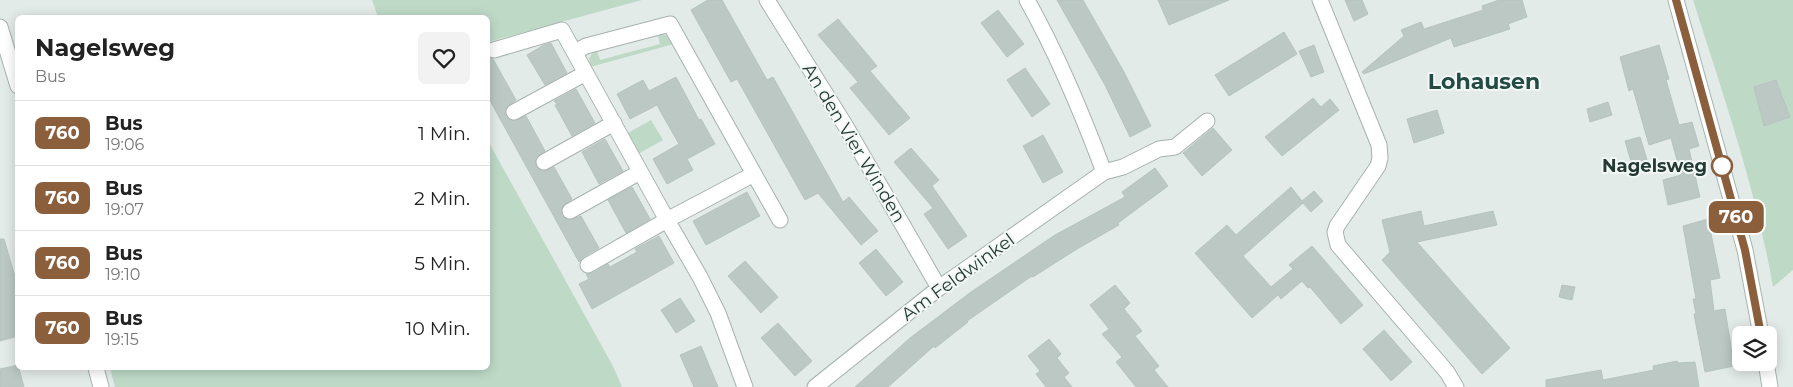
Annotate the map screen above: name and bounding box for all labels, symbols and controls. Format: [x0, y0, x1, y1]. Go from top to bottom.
button: heart [418, 32, 470, 84]
text: Nagelsweg [35, 33, 175, 62]
street label: An den Vier Winden [798, 60, 910, 226]
text: Bus [35, 67, 66, 86]
district label: Lohausen [1428, 68, 1540, 95]
text: Bus [105, 112, 143, 135]
text: 760 [45, 122, 80, 144]
text: 1 Min. [418, 122, 470, 145]
text: 19:06 [105, 135, 144, 154]
place label: Nagelsweg [1602, 155, 1707, 177]
marker: Nagelsweg [1711, 155, 1733, 177]
text: Bus [105, 177, 143, 200]
text: 760 [45, 187, 80, 209]
text: 2 Min. [414, 187, 470, 210]
text: 19:07 [105, 200, 144, 219]
line badge: 760 [1707, 201, 1765, 233]
text: 760 [1719, 206, 1753, 228]
street label: Am Feldwinkel [897, 229, 1019, 325]
text: Bus [105, 242, 143, 265]
text: 760 [45, 252, 80, 274]
text: 5 Min. [414, 252, 470, 275]
text: 19:10 [105, 265, 140, 284]
text: Bus [105, 307, 143, 330]
text: 760 [45, 317, 80, 339]
text: 10 Min. [405, 317, 470, 340]
map controls [1732, 326, 1777, 371]
button: layers [1732, 326, 1777, 371]
text: 19:15 [105, 330, 139, 349]

